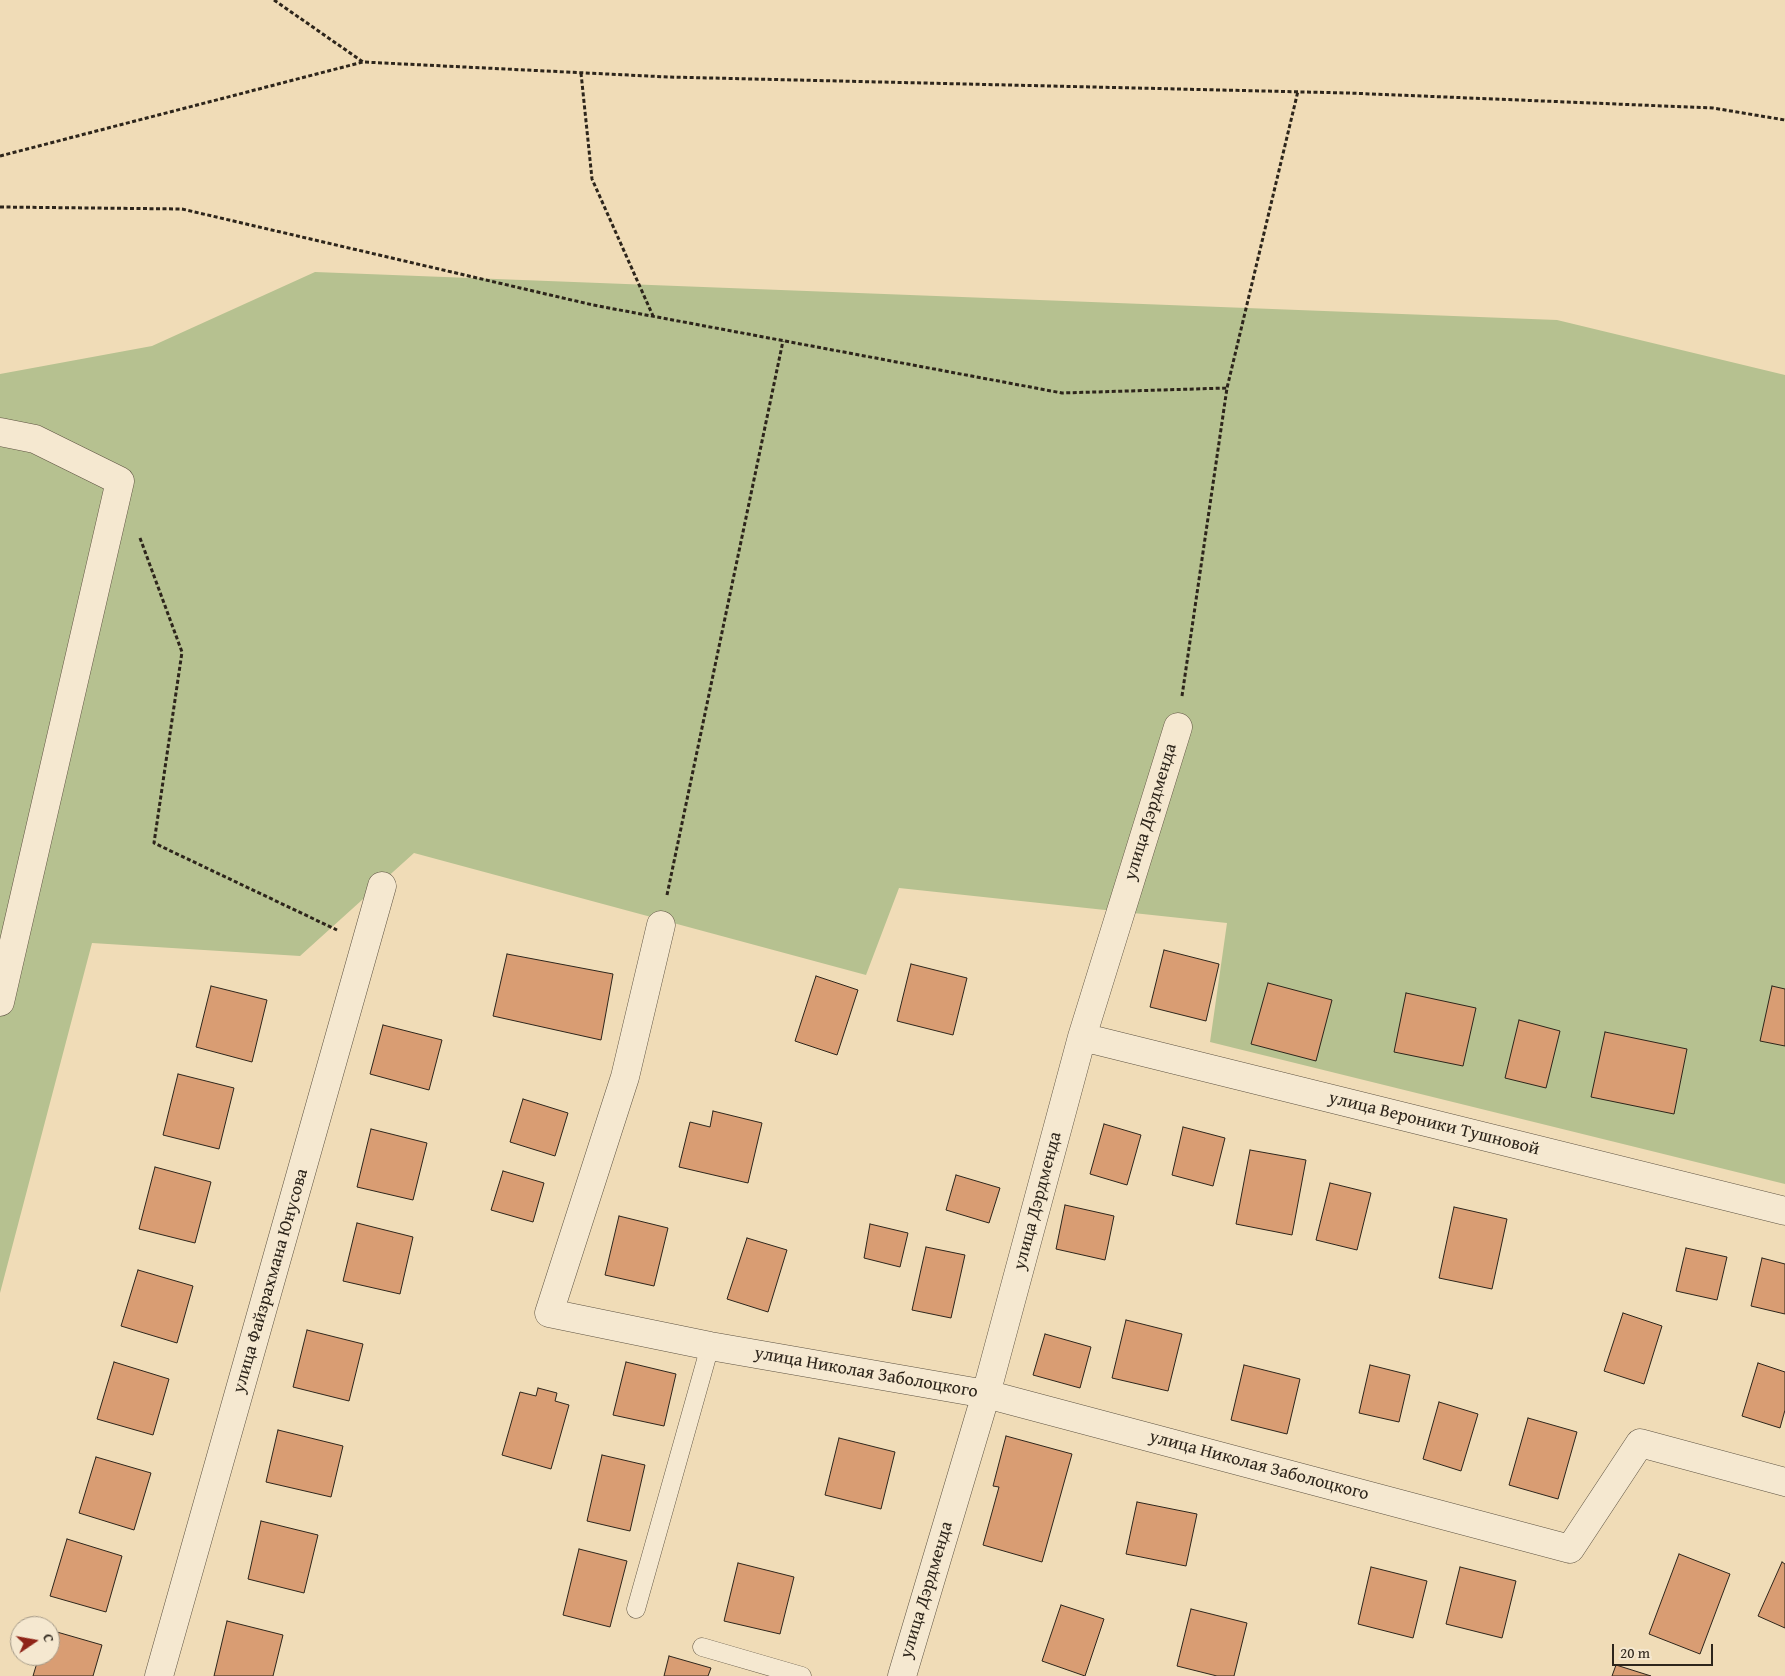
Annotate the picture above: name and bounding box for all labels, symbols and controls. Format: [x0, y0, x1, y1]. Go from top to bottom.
street label: улица Дэрдменда [1120, 741, 1182, 883]
street label: улица Вероники Тушновой [1326, 1087, 1542, 1161]
street label: улица Дэрдменда [1009, 1130, 1067, 1272]
street label: улица Файзрахмана Юнусова [229, 1166, 313, 1396]
street label: улица Николая Заболоцкого [753, 1343, 979, 1403]
street label: улица Николая Заболоцкого [1147, 1426, 1371, 1506]
street label: улица Дэрдменда [896, 1519, 958, 1661]
north arrow [10, 1616, 60, 1666]
text: С [38, 1632, 59, 1644]
scale bar [1615, 1634, 1716, 1666]
text: 20 m [1620, 1642, 1650, 1663]

